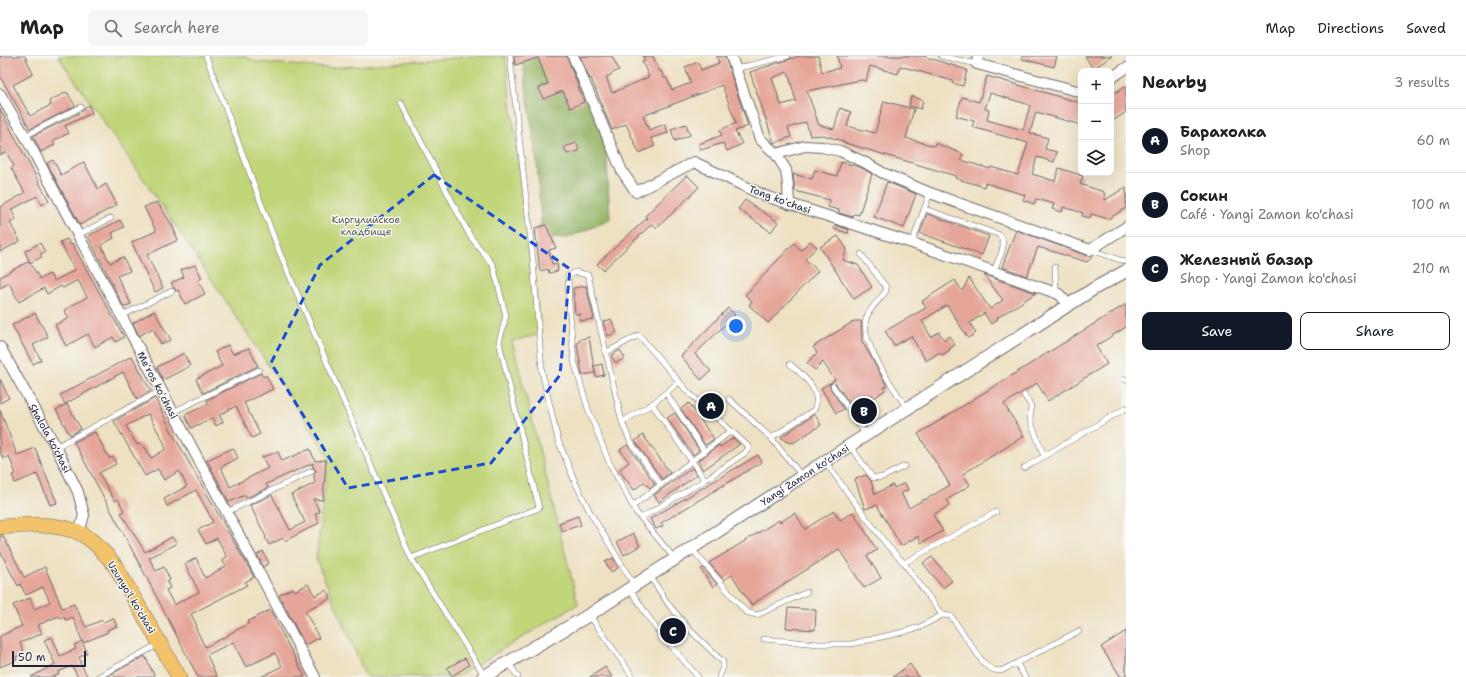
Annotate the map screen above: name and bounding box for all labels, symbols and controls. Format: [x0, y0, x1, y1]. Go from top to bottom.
search box [88, 10, 368, 46]
text: Map [20, 15, 64, 40]
icon: search [102, 17, 124, 39]
text: Search here [134, 18, 220, 38]
text: Map [1266, 19, 1296, 37]
text: Directions [1318, 19, 1384, 37]
text: Saved [1406, 19, 1446, 37]
map controls [1078, 68, 1114, 176]
button: + [1078, 68, 1114, 104]
text: Nearby [1142, 71, 1207, 93]
text: 3 results [1394, 74, 1450, 91]
button: − [1078, 104, 1114, 140]
text: Барахолка [1180, 122, 1266, 142]
text: A [1150, 132, 1160, 149]
text: 60 m [1417, 132, 1450, 149]
button: layers [1078, 140, 1114, 176]
text: Shop [1180, 142, 1210, 159]
street label: Tong koʻchasi [747, 182, 813, 217]
text: Сокин [1180, 186, 1228, 206]
text: B [1151, 196, 1159, 213]
text: 100 m [1411, 196, 1450, 213]
text: Café · Yangi Zamon ko'chasi [1180, 206, 1354, 223]
park label: Киргулийское кладбище [332, 213, 401, 238]
text: Железный базар [1180, 250, 1313, 270]
text: C [1151, 260, 1159, 277]
text: 210 m [1412, 260, 1450, 277]
text: Shop · Yangi Zamon ko'chasi [1180, 270, 1357, 287]
button: Save [1142, 312, 1292, 350]
button: Share [1300, 312, 1450, 350]
your location [726, 316, 746, 336]
street label: Meʻros koʻchasi [134, 349, 181, 421]
pin: A [698, 391, 724, 421]
pin: B [851, 396, 877, 426]
street label: Shalola ko'chasi [26, 401, 74, 475]
street label: Yangi Zamon ko'chasi [758, 441, 852, 509]
street label: Uzunyoʻl koʻchasi [105, 559, 158, 636]
pin: C [660, 616, 686, 646]
scale bar [12, 649, 86, 668]
text: 50 m [18, 650, 46, 665]

